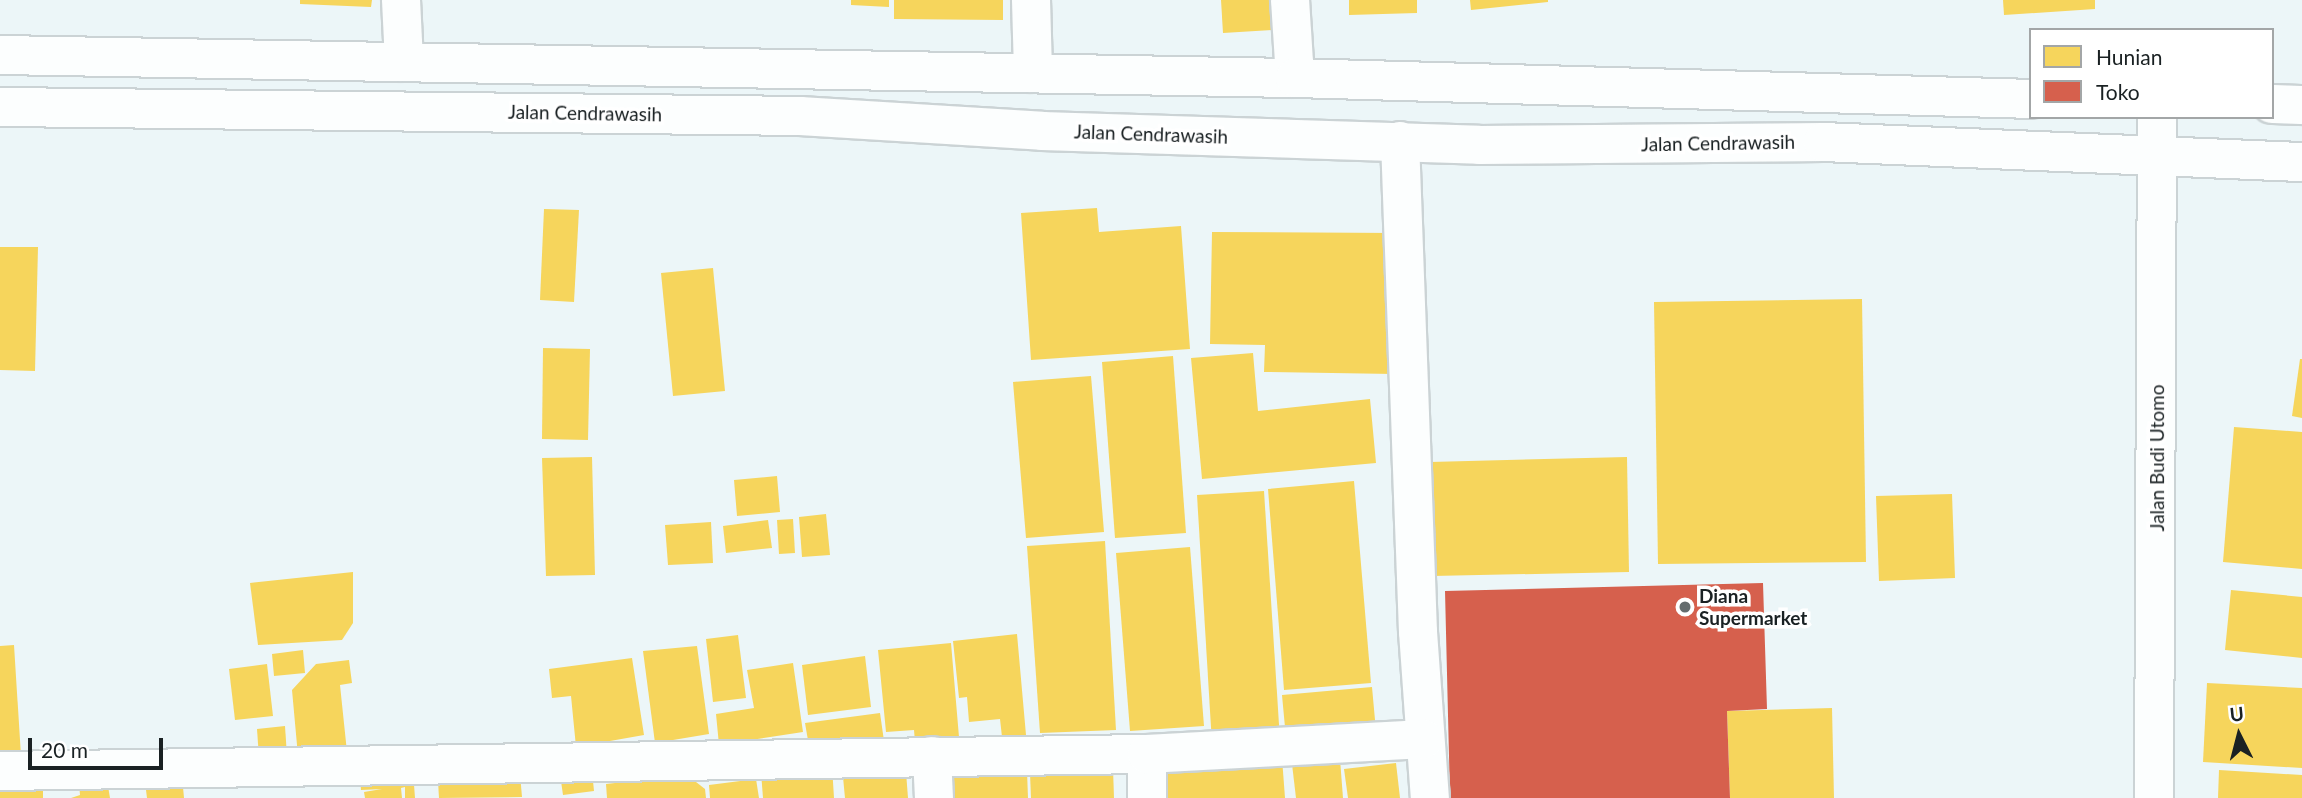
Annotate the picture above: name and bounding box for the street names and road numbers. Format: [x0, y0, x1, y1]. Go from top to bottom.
street label: Jalan Cendrawasih [508, 100, 662, 126]
street label: Jalan Cendrawasih [1074, 120, 1228, 148]
street label: Jalan Cendrawasih [1641, 130, 1795, 156]
street label: Jalan Budi Utomo [2146, 385, 2168, 531]

